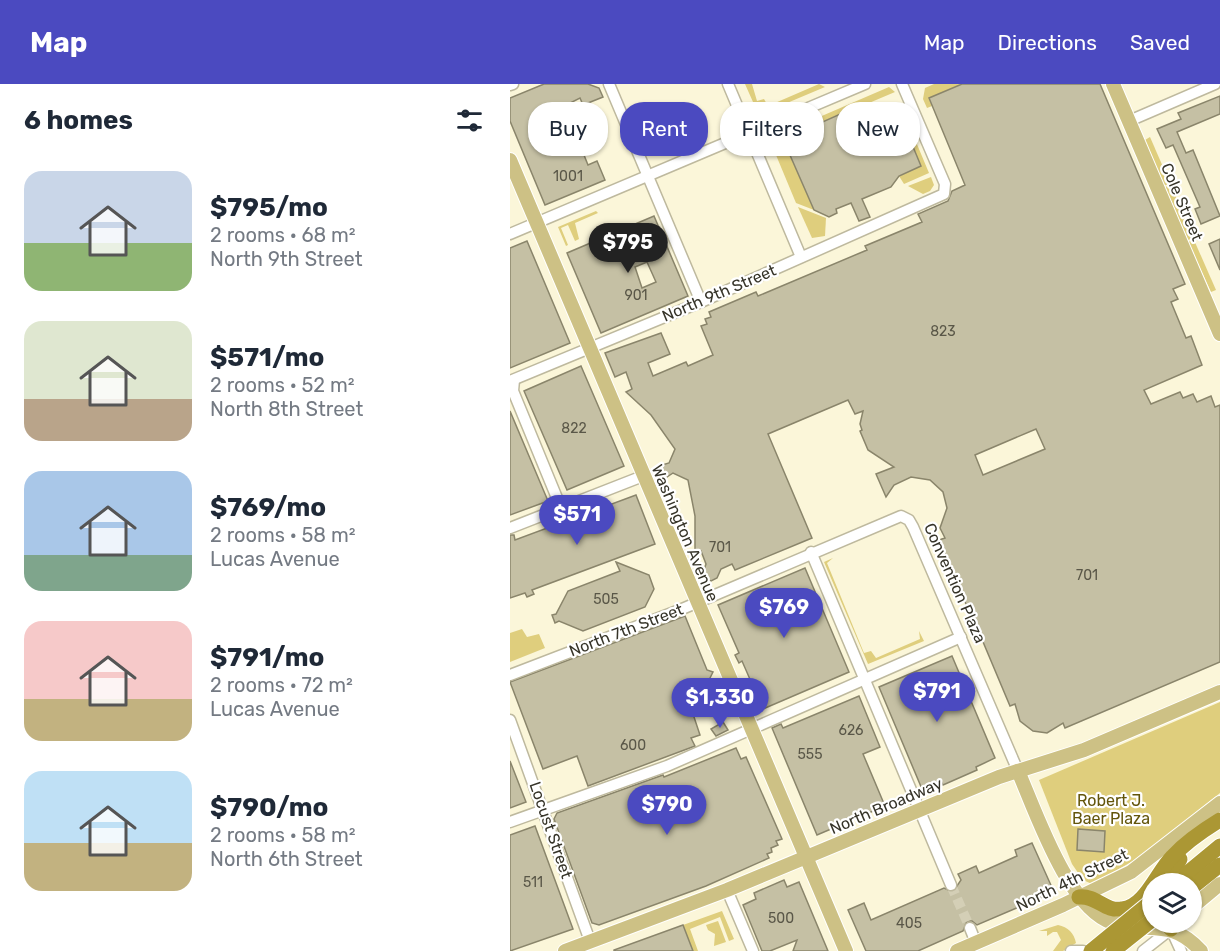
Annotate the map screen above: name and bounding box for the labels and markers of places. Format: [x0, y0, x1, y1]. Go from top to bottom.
pin: $795 [592, 223, 664, 274]
pin: $571 [541, 495, 613, 546]
pin: $769 [748, 588, 820, 639]
pin: $791 [901, 672, 973, 723]
pin: $1,330 [671, 678, 769, 729]
pin: $790 [631, 785, 703, 836]

